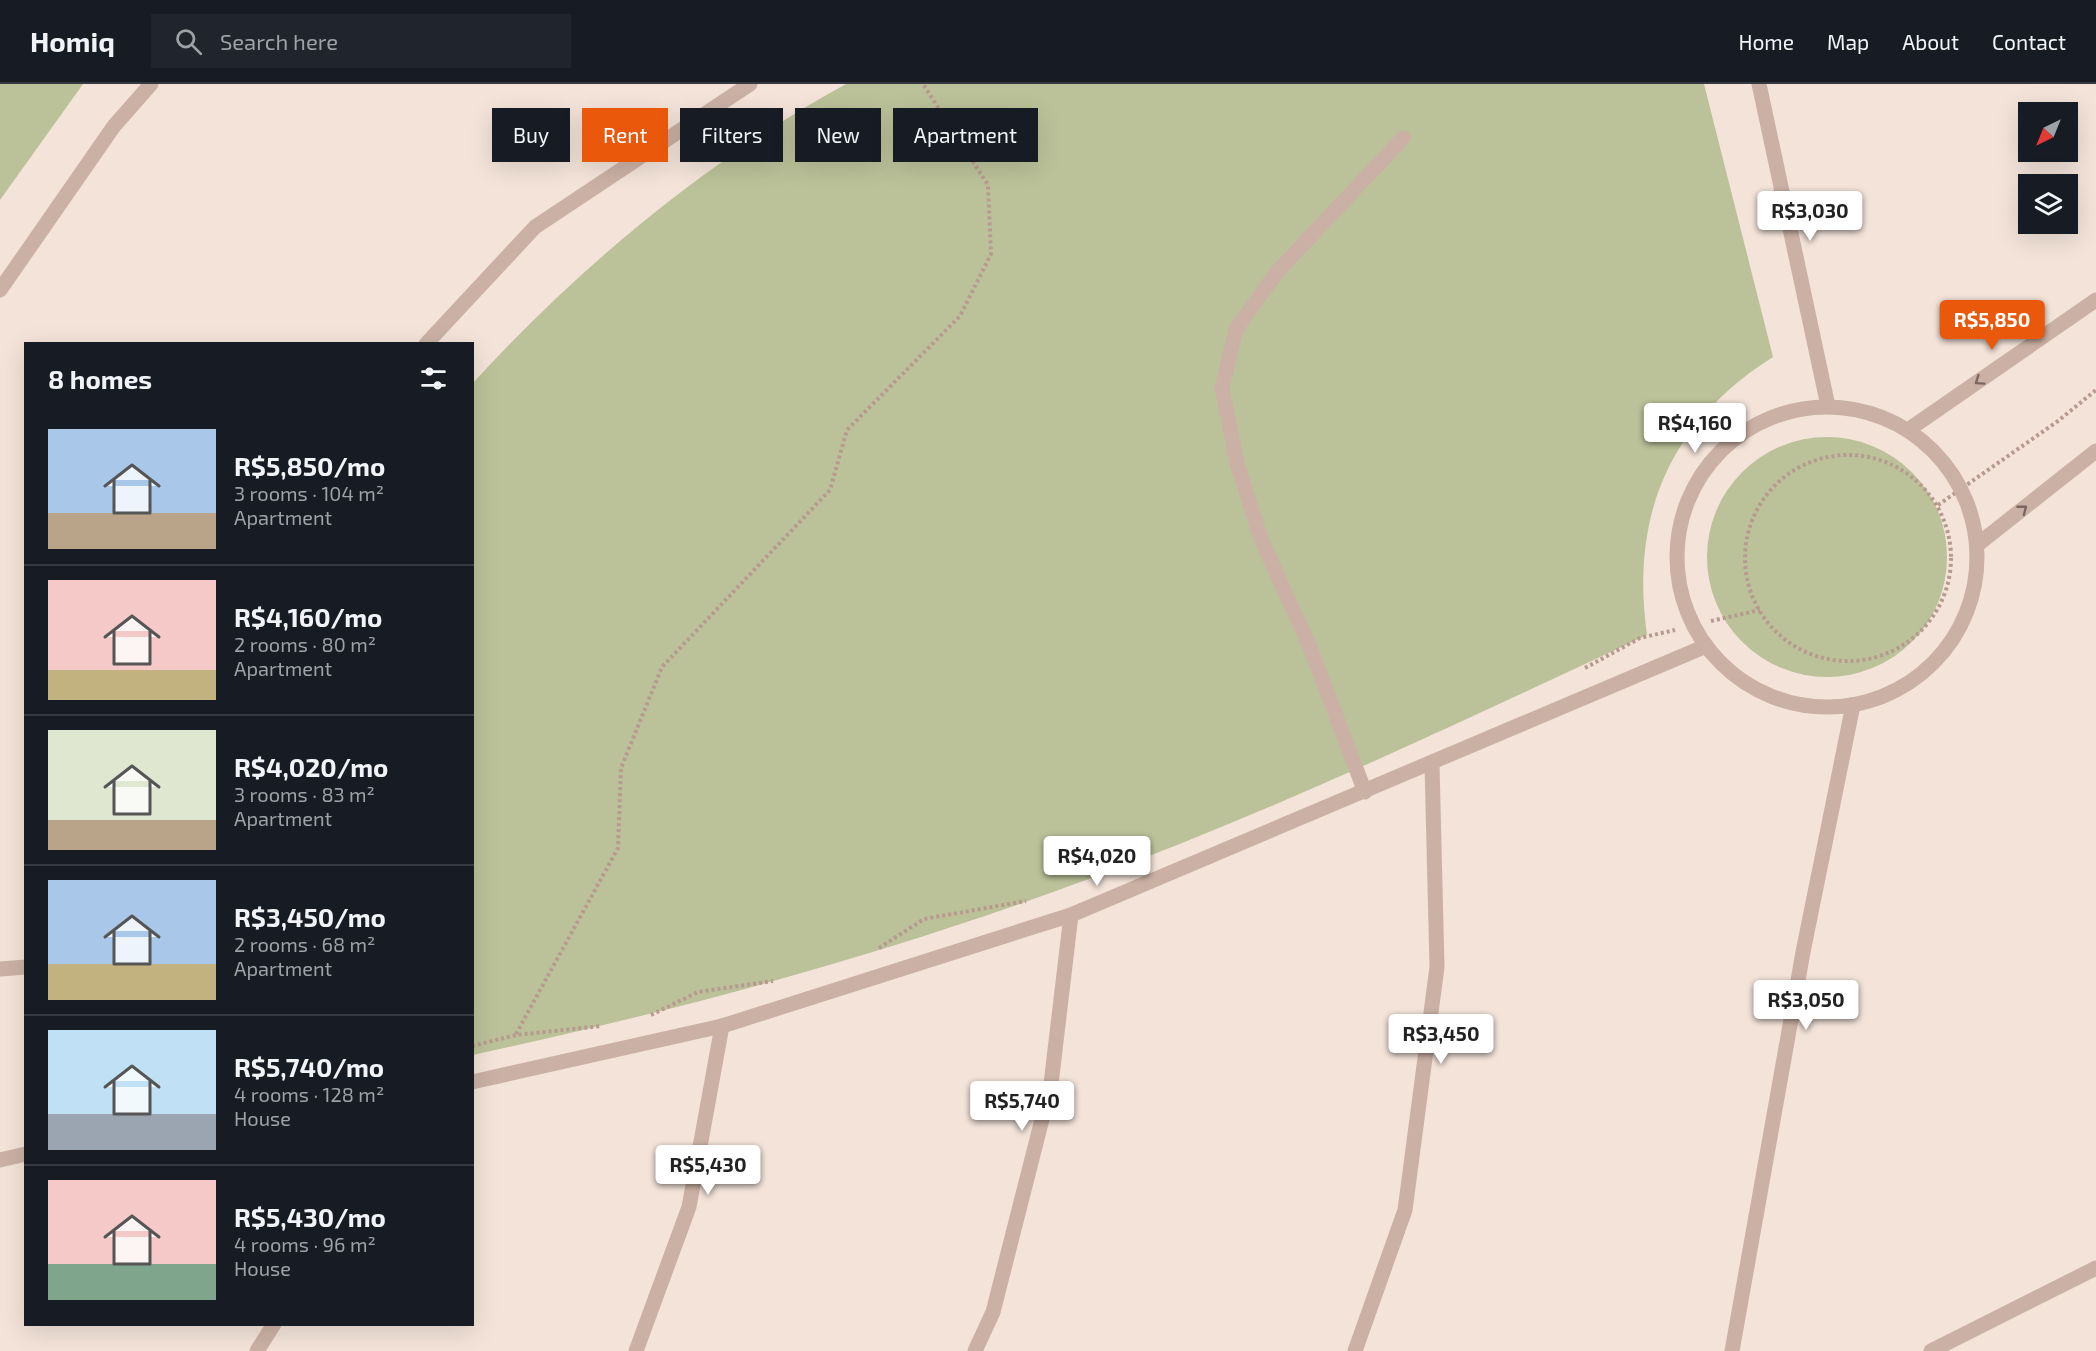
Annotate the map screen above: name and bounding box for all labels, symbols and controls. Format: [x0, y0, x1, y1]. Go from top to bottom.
search box [151, 14, 571, 68]
text: Homiq [30, 24, 115, 58]
icon: search [172, 25, 205, 58]
text: Search here [220, 28, 338, 54]
text: Home [1738, 29, 1794, 54]
text: Map [1827, 29, 1869, 54]
text: About [1902, 29, 1959, 54]
text: Contact [1992, 29, 2066, 54]
north arrow [2018, 102, 2078, 162]
map controls [2018, 102, 2078, 234]
chip: Buy [492, 108, 570, 162]
chip: Rent [582, 108, 668, 162]
chip: Filters [680, 108, 783, 162]
chip: New [795, 108, 881, 162]
chip: Apartment [893, 108, 1038, 162]
button: layers [2018, 174, 2078, 234]
pin: R$3,030 [1755, 191, 1865, 242]
text: R$3,030 [1771, 198, 1849, 222]
pin: R$5,850 [1937, 300, 2047, 351]
text: R$5,850 [1954, 307, 2030, 331]
icon: filters [417, 362, 450, 395]
text: 8 homes [48, 363, 152, 394]
one-way arrow [1974, 374, 1985, 385]
pin: R$4,160 [1640, 403, 1750, 454]
text: R$4,160 [1658, 410, 1732, 434]
text: R$5,850/mo [234, 450, 385, 481]
icon: home [96, 453, 168, 525]
text: 3 rooms · 104 m² [234, 481, 384, 505]
text: Apartment [234, 505, 332, 529]
one-way arrow [2016, 505, 2027, 516]
text: R$4,160/mo [234, 601, 382, 632]
icon: home [96, 604, 168, 676]
text: 2 rooms · 80 m² [234, 632, 376, 656]
text: Apartment [234, 656, 332, 680]
text: R$4,020/mo [234, 751, 388, 782]
icon: home [96, 754, 168, 826]
text: 3 rooms · 83 m² [234, 782, 375, 806]
text: Apartment [234, 806, 332, 830]
pin: R$4,020 [1042, 836, 1152, 887]
text: R$4,020 [1058, 843, 1136, 867]
text: R$3,450/mo [234, 901, 386, 932]
icon: home [96, 904, 168, 976]
text: 2 rooms · 68 m² [234, 932, 375, 956]
text: Apartment [234, 956, 332, 980]
pin: R$3,050 [1751, 980, 1861, 1031]
text: R$3,050 [1768, 987, 1845, 1011]
pin: R$3,450 [1386, 1014, 1496, 1065]
text: R$3,450 [1402, 1021, 1480, 1045]
text: R$5,740/mo [234, 1051, 384, 1082]
icon: home [96, 1054, 168, 1126]
pin: R$5,740 [967, 1081, 1077, 1132]
text: 4 rooms · 128 m² [234, 1082, 384, 1106]
text: R$5,740 [984, 1088, 1060, 1112]
text: House [234, 1106, 291, 1130]
pin: R$5,430 [653, 1145, 763, 1196]
text: R$5,430 [669, 1152, 747, 1176]
text: R$5,430/mo [234, 1201, 386, 1232]
icon: home [96, 1204, 168, 1276]
text: 4 rooms · 96 m² [234, 1232, 376, 1256]
text: House [234, 1256, 291, 1280]

